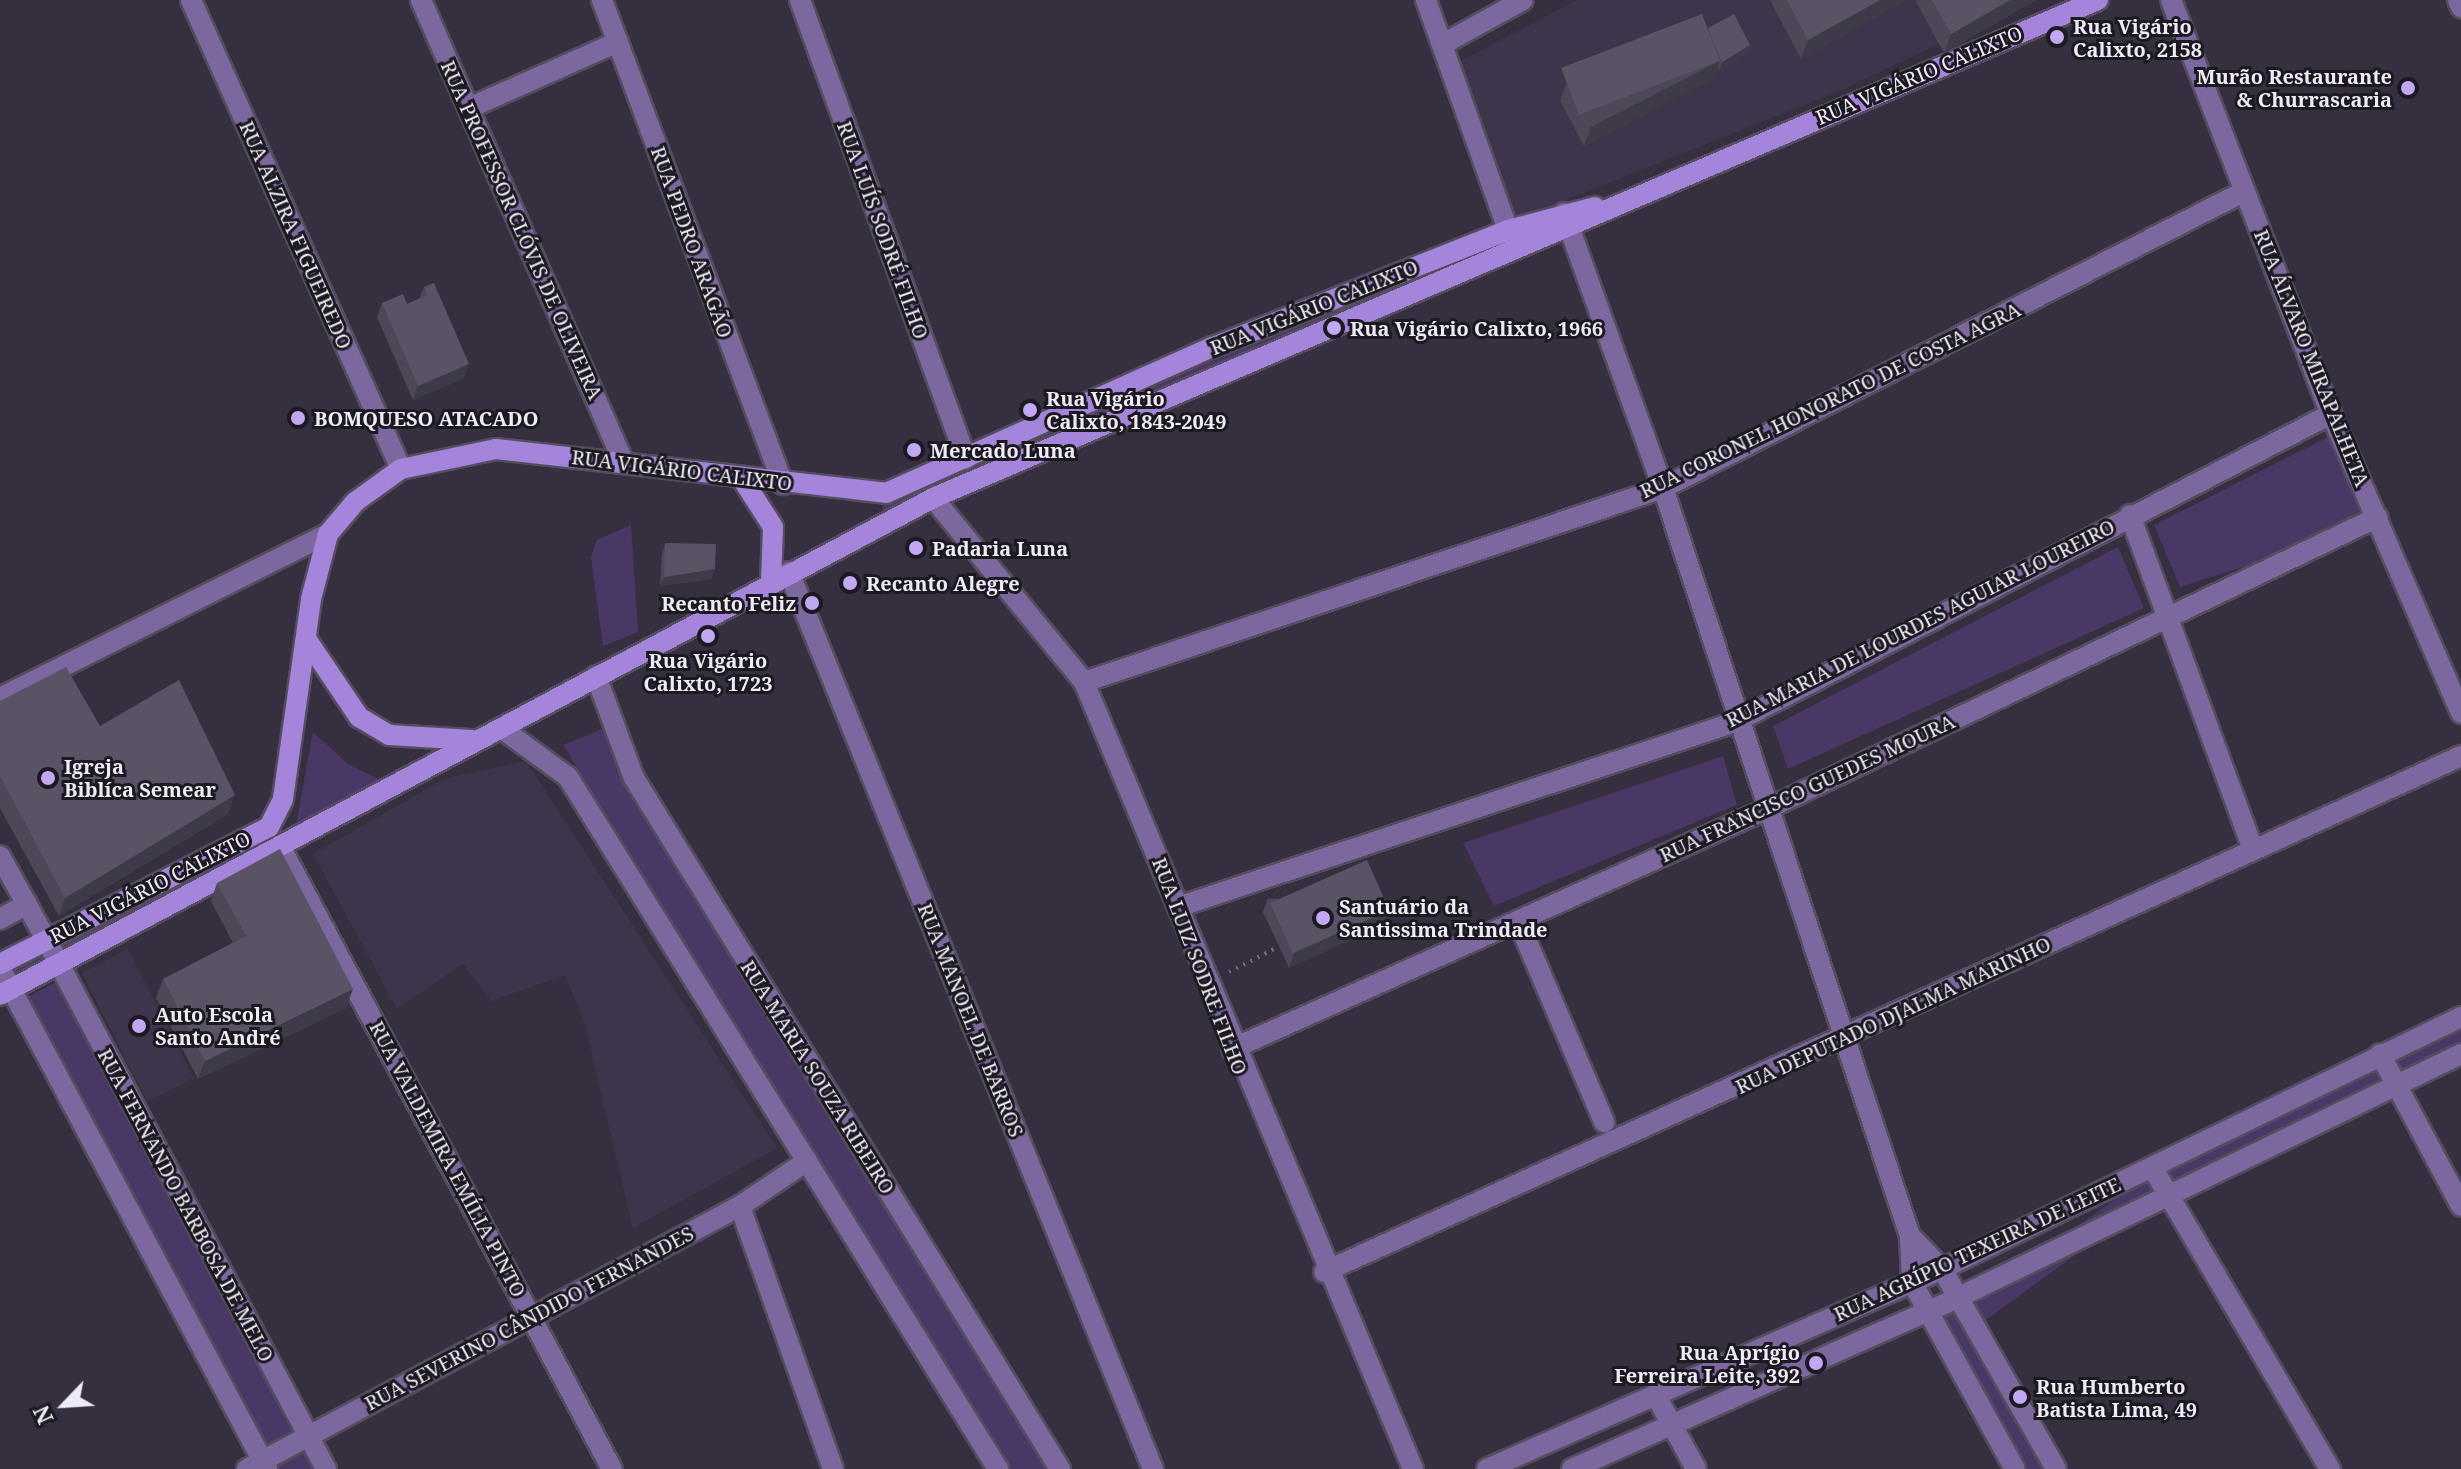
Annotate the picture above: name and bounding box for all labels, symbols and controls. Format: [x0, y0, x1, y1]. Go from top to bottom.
place label: Rua Vigário Calixto, 2158 [2073, 14, 2202, 61]
street label: RUA VIGÁRIO CALIXTO [1812, 21, 2026, 129]
marker: Rua Vigário Calixto, 2158 [2048, 28, 2066, 46]
street label: RUA PROFESSOR CLÓVIS DE OLIVEIRA [436, 57, 608, 403]
place label: Murão Restaurante & Churrascaria [2196, 64, 2392, 111]
marker: Murão Restaurante & Churrascaria [2399, 79, 2417, 97]
street label: RUA ALZIRA FIGUEIREDO [235, 117, 357, 353]
street label: RUA LUÍS SODRÉ FILHO [832, 118, 934, 342]
street label: RUA PEDRO ARAGÃO [646, 143, 738, 341]
street label: RUA ÁLVARO MIRAPALHETA [2249, 226, 2375, 490]
street label: RUA VIGÁRIO CALIXTO [1207, 254, 1421, 360]
street label: RUA CORONEL HONORATO DE COSTA AGRA [1636, 297, 2024, 503]
place label: Rua Vigário Calixto, 1966 [1350, 316, 1603, 340]
marker: Rua Vigário Calixto, 1966 [1325, 319, 1343, 337]
place label: Rua Vigário Calixto, 1843-2049 [1046, 386, 1226, 433]
marker: Rua Vigário Calixto, 1843-2049 [1021, 401, 1039, 419]
place label: BOMQUESO ATACADO [314, 406, 538, 430]
marker: BOMQUESO ATACADO [289, 409, 307, 427]
place label: Mercado Luna [930, 438, 1076, 462]
marker: Mercado Luna [905, 441, 923, 459]
street label: RUA VIGÁRIO CALIXTO [570, 445, 794, 495]
street label: RUA MARIA DE LOURDES AGUIAR LOUREIRO [1722, 514, 2118, 732]
place label: Padaria Luna [932, 536, 1068, 560]
marker: Padaria Luna [907, 539, 925, 557]
place label: Recanto Alegre [866, 571, 1020, 595]
marker: Recanto Alegre [841, 574, 859, 592]
place label: Recanto Feliz [661, 591, 796, 615]
marker: Recanto Feliz [803, 594, 821, 612]
marker: Rua Vigário Calixto, 1723 [699, 627, 717, 645]
place label: Rua Vigário Calixto, 1723 [643, 648, 773, 695]
street label: RUA FRANCISCO GUEDES MOURA [1656, 709, 1958, 867]
place label: Igreja Biblíca Semear [64, 754, 216, 801]
marker: Igreja Biblíca Semear [39, 769, 57, 787]
street label: RUA VIGÁRIO CALIXTO [46, 826, 254, 948]
street label: RUA LUIZ SODRE FILHO [1147, 854, 1253, 1078]
place label: Santuário da Santissima Trindade [1339, 894, 1548, 941]
street label: RUA MANOEL DE BARROS [913, 900, 1029, 1140]
marker: Santuário da Santissima Trindade [1314, 909, 1332, 927]
street label: RUA DEPUTADO DJALMA MARINHO [1732, 931, 2054, 1099]
street label: RUA MARIA SOUZA RIBEIRO [736, 956, 900, 1198]
place label: Auto Escola Santo André [155, 1002, 281, 1049]
marker: Auto Escola Santo André [130, 1017, 148, 1035]
street label: RUA VALDEMIRA EMÍLIA PINTO [365, 1017, 531, 1301]
street label: RUA FERNANDO BARBOSA DE MELO [93, 1044, 279, 1366]
street label: RUA AGRÍPIO TEXEIRA DE LEITE [1830, 1172, 2124, 1326]
street label: RUA SEVERINO CÂNDIDO FERNANDES [361, 1221, 697, 1415]
place label: Rua Aprígio Ferreira Leite, 392 [1614, 1340, 1800, 1387]
marker: Rua Aprígio Ferreira Leite, 392 [1807, 1354, 1825, 1372]
north arrow [24, 1365, 104, 1445]
place label: Rua Humberto Batista Lima, 49 [2036, 1374, 2197, 1421]
marker: Rua Humberto Batista Lima, 49 [2011, 1388, 2029, 1406]
text: N [25, 1401, 60, 1429]

